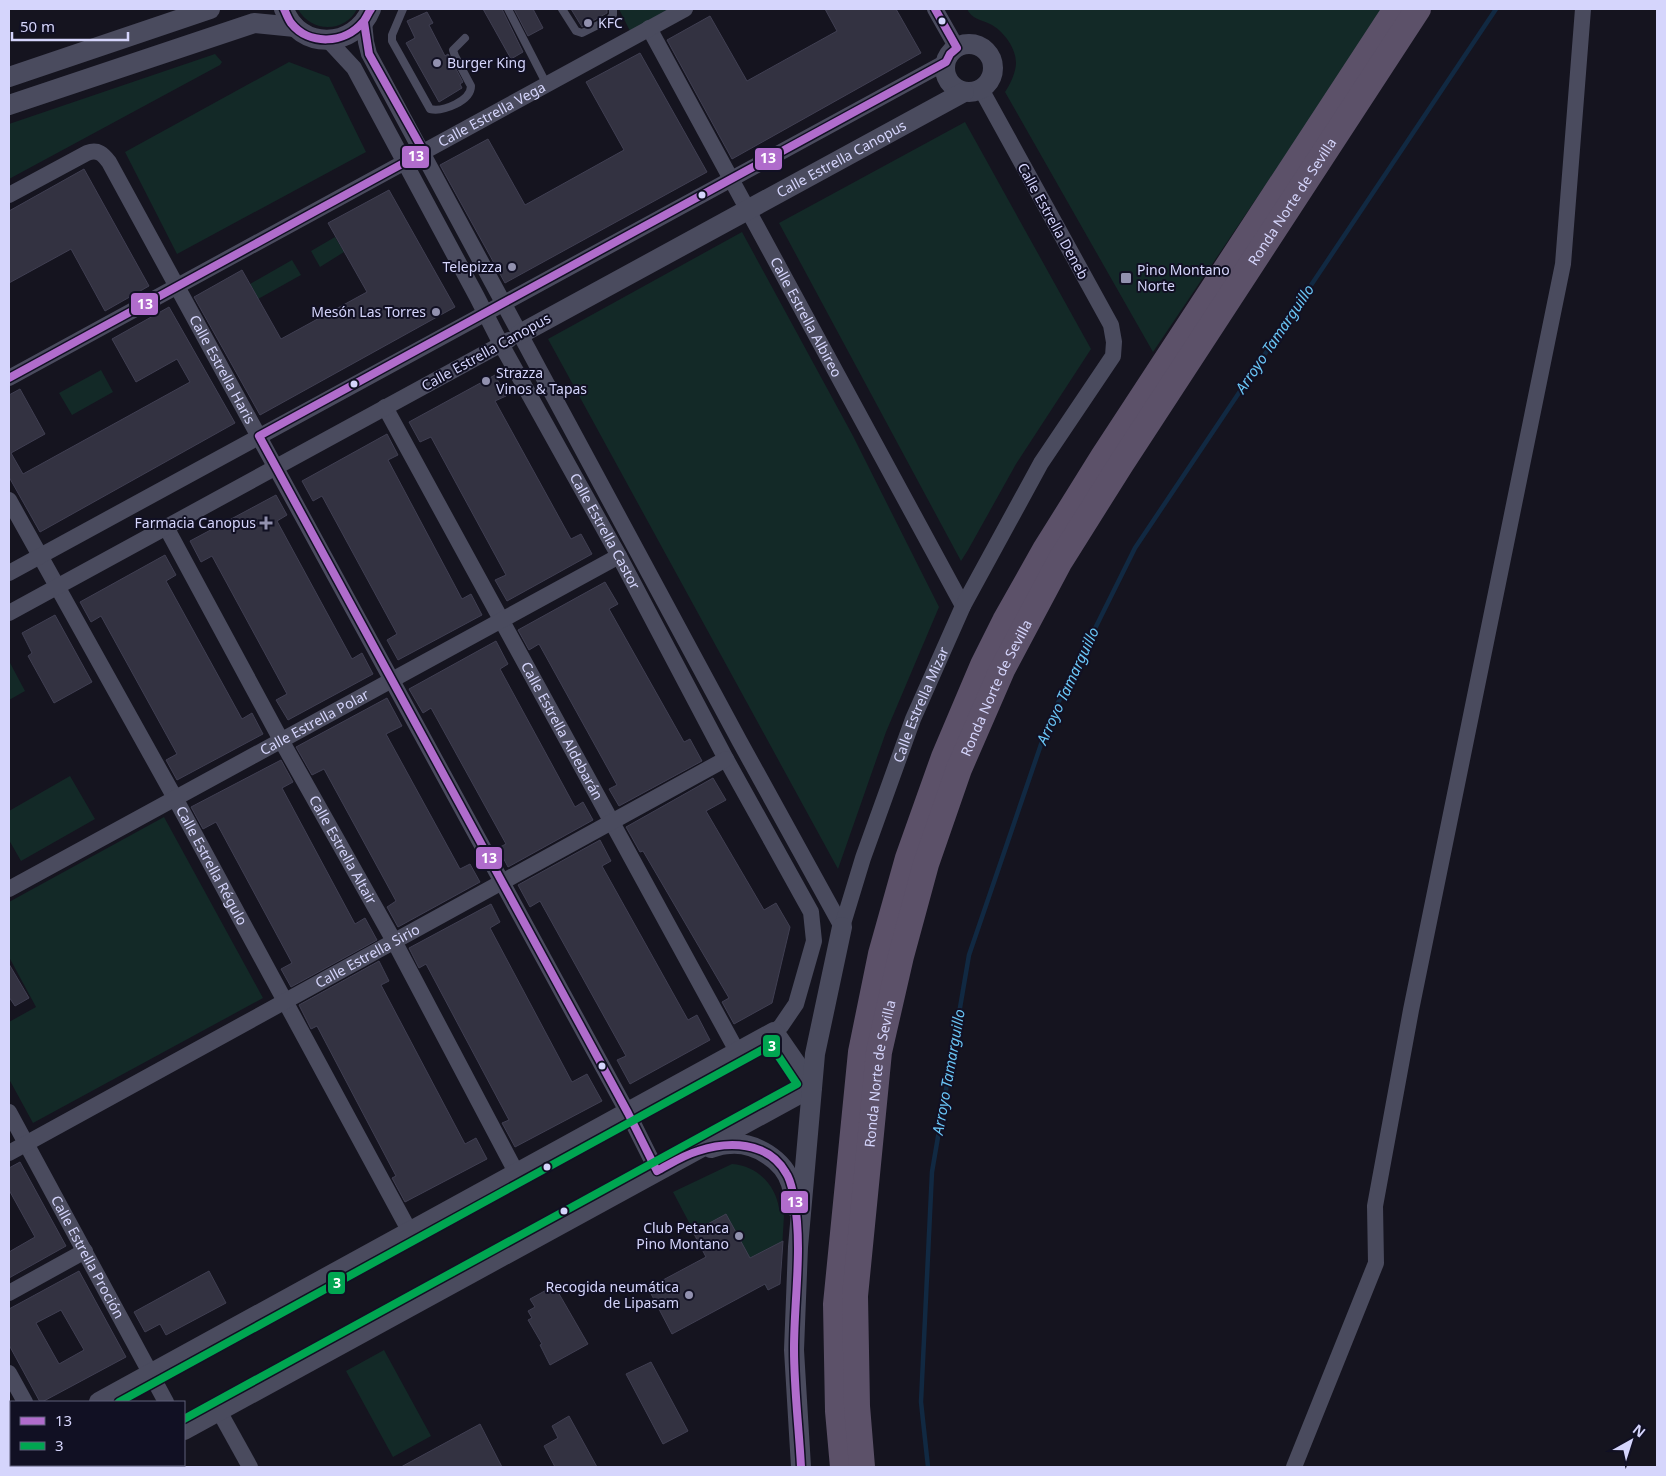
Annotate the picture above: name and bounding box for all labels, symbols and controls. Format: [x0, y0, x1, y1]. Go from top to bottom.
scale bar [12, 10, 129, 42]
place label: KFC [598, 13, 623, 32]
text: 50 m [20, 16, 55, 36]
unlabelled marker [937, 16, 947, 26]
marker: KFC [582, 17, 594, 29]
place label: Burger King [447, 53, 526, 72]
marker: Burger King [431, 57, 443, 69]
street label: Calle Estrella Vega [434, 77, 549, 151]
street label: Calle Estrella Canopus [773, 115, 910, 201]
street label: Ronda Norte de Sevilla [1243, 134, 1340, 269]
line badge: 13 [401, 145, 430, 169]
text: 13 [408, 146, 424, 165]
line badge: 13 [754, 147, 783, 171]
text: 13 [760, 148, 776, 167]
street label: Calle Estrella Deneb [1014, 159, 1093, 282]
unlabelled marker [697, 190, 707, 200]
street label: Calle Estrella Albireo [766, 253, 847, 380]
place label: Telepizza [443, 257, 502, 276]
place label: Pino Montano Norte [1137, 260, 1230, 295]
marker: Telepizza [506, 261, 518, 273]
marker: Pino Montano Norte [1119, 271, 1133, 285]
water label: Arroyo Tamarguillo [1230, 280, 1318, 398]
line badge: 13 [130, 292, 159, 316]
text: 13 [137, 294, 153, 313]
place label: Mesón Las Torres [311, 302, 426, 321]
marker: Mesón Las Torres [430, 306, 442, 318]
street label: Calle Estrella Canopus [418, 308, 554, 395]
street label: Calle Estrella Haris [185, 311, 260, 427]
place label: Strazza Vinos & Tapas [496, 363, 587, 398]
marker: Strazza Vinos & Tapas [480, 375, 492, 387]
unlabelled marker [349, 379, 359, 389]
street label: Calle Estrella Castor [566, 469, 645, 593]
place label: Farmacia Canopus [135, 513, 256, 532]
marker: Farmacia Canopus [260, 517, 272, 529]
street label: Ronda Norte de Sevilla [956, 616, 1036, 759]
water label: Arroyo Tamarguillo [1031, 624, 1103, 748]
street label: Calle Estrella Mizar [888, 643, 953, 765]
street label: Calle Estrella Aldebarán [517, 658, 608, 803]
street label: Calle Estrella Polar [256, 684, 372, 759]
street label: Calle Estrella Altair [305, 792, 381, 908]
street label: Calle Estrella Régulo [172, 802, 252, 928]
line badge: 13 [475, 846, 503, 870]
text: 13 [481, 848, 497, 867]
street label: Calle Estrella Sirio [312, 919, 423, 992]
street label: Ronda Norte de Sevilla [860, 998, 900, 1148]
water label: Arroyo Tamarguillo [927, 1007, 969, 1137]
line badge: 3 [762, 1034, 781, 1058]
text: 3 [768, 1036, 776, 1055]
unlabelled marker [597, 1061, 607, 1071]
unlabelled marker [542, 1162, 552, 1172]
line badge: 13 [780, 1190, 809, 1214]
street label: Calle Estrella Proción [47, 1192, 129, 1322]
text: 13 [787, 1192, 803, 1211]
unlabelled marker [559, 1206, 569, 1216]
place label: Club Petanca Pino Montano [636, 1218, 729, 1253]
marker: Club Petanca Pino Montano [733, 1230, 745, 1242]
line badge: 3 [327, 1271, 346, 1295]
text: 3 [333, 1273, 341, 1292]
place label: Recogida neumática de Lipasam [545, 1277, 679, 1312]
marker: Recogida neumática de Lipasam [683, 1289, 695, 1301]
legend [10, 1401, 185, 1466]
text: 13 [55, 1410, 72, 1430]
north arrow [1606, 1416, 1656, 1466]
text: N [1629, 1420, 1650, 1441]
text: 3 [55, 1435, 64, 1455]

